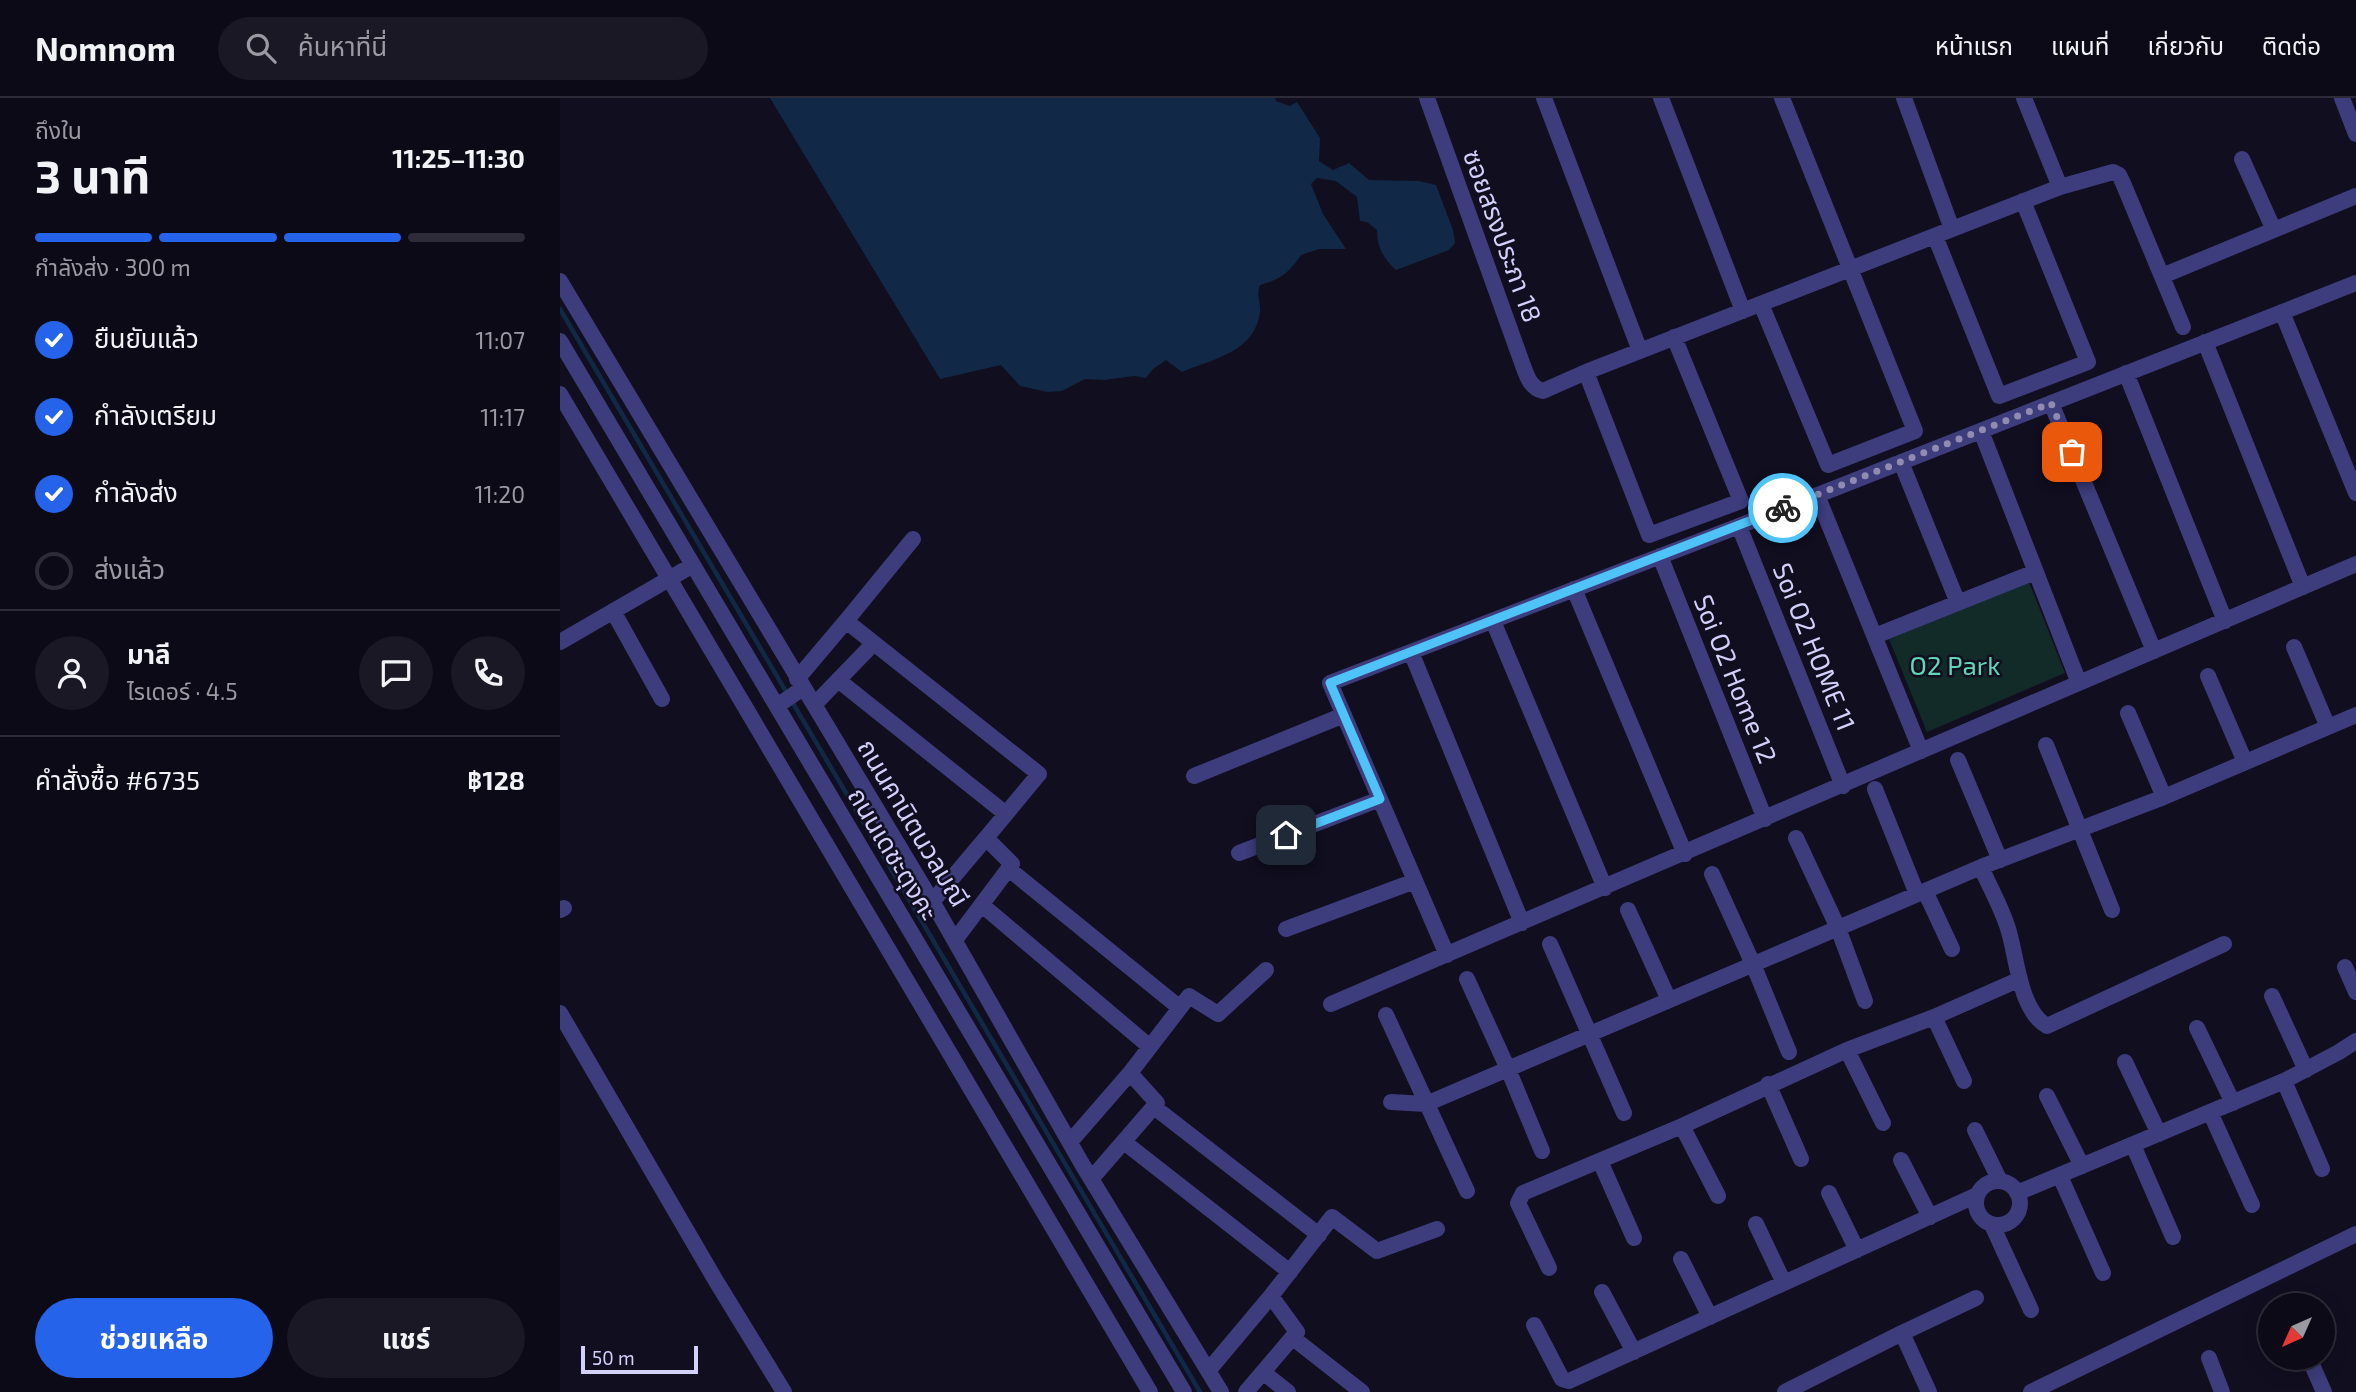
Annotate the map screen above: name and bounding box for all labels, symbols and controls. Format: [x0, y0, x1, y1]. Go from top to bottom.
search box [218, 17, 708, 80]
text: Nomnom [35, 28, 176, 68]
icon: search [242, 29, 280, 67]
text: ค้นหาที่นี่ [298, 30, 387, 61]
text: หน้าแรก [1935, 31, 2013, 60]
text: แผนที่ [2051, 31, 2109, 60]
text: เกี่ยวกับ [2147, 31, 2224, 60]
text: ติดต่อ [2262, 31, 2321, 60]
text: ถึงใน [35, 116, 82, 144]
text: 11:25–11:30 [392, 142, 525, 173]
street label: ซอยสรงประภา 18 [1458, 145, 1549, 326]
text: 3 นาที [35, 147, 150, 202]
text: กำลังส่ง · 300 m [35, 253, 191, 281]
icon: check [35, 321, 73, 359]
text: ยืนยันแล้ว [94, 322, 199, 353]
text: 11:07 [476, 326, 525, 354]
icon: check [35, 398, 73, 436]
text: กำลังเตรียม [94, 399, 217, 430]
text: 11:17 [480, 403, 525, 431]
pin [2042, 422, 2102, 482]
icon: bag [2053, 433, 2091, 471]
courier [1748, 473, 1818, 543]
icon: check [35, 475, 73, 513]
text: กำลังส่ง [94, 476, 178, 507]
text: 11:20 [474, 480, 525, 508]
icon: bike [1764, 489, 1802, 527]
text: ส่งแล้ว [94, 553, 165, 584]
street label: Soi O2 HOME 11 [1768, 558, 1863, 735]
street label: Soi O2 Home 12 [1688, 590, 1784, 767]
button: person [35, 636, 109, 710]
button: chat [359, 636, 433, 710]
button: phone [451, 636, 525, 710]
text: มาลี [127, 638, 171, 669]
park label: O2 Park [1910, 649, 2000, 680]
text: ไรเดอร์ · 4.5 [127, 677, 238, 705]
street label: ถนนคานิตนวลมณี [852, 733, 976, 912]
text: คำสั่งซื้อ #6735 [35, 764, 200, 795]
text: ฿128 [467, 764, 525, 795]
street label: ถนนเดชะตุงคะ [841, 781, 946, 926]
pin [1256, 805, 1316, 865]
icon: home [1267, 816, 1305, 854]
north arrow [2258, 1293, 2334, 1370]
map controls [2258, 1293, 2335, 1370]
button: ช่วยเหลือ [35, 1298, 273, 1378]
button: แชร์ [287, 1298, 525, 1378]
scale bar [581, 1343, 698, 1375]
text: 50 m [592, 1346, 635, 1369]

